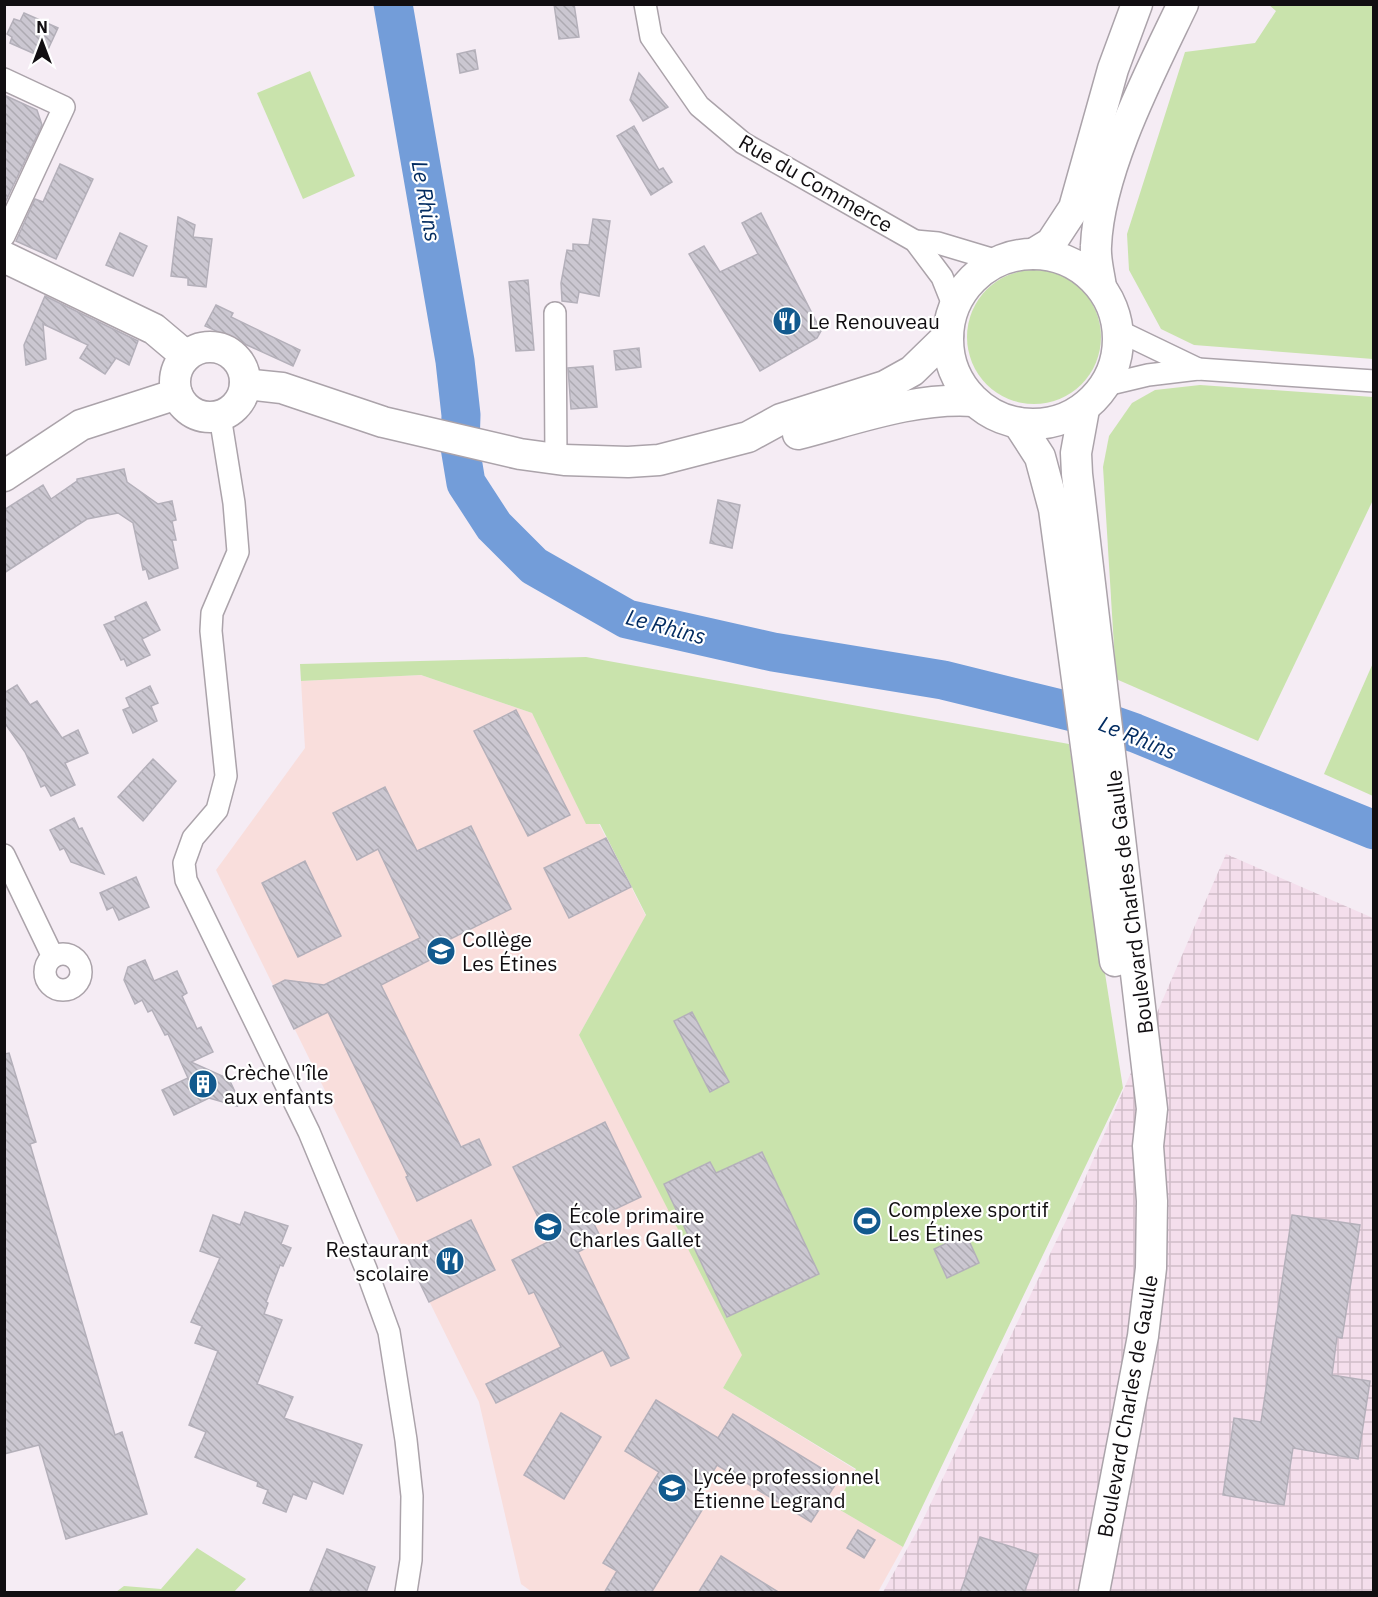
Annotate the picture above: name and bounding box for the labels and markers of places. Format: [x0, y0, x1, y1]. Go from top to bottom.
restaurant icon: Le Renouveau [771, 305, 803, 337]
place label: Le Renouveau [808, 307, 940, 335]
place label: Collège Les Étines [462, 925, 558, 977]
school or university icon: Collège Les Étines [425, 935, 457, 967]
place label: Crèche l'île aux enfants [224, 1058, 334, 1110]
building icon: Crèche l'île aux enfants [187, 1068, 219, 1100]
place label: Complexe sportif Les Étines [888, 1195, 1049, 1247]
place label: École primaire Charles Gallet [569, 1201, 705, 1253]
sports icon: Complexe sportif Les Étines [851, 1205, 883, 1237]
school or university icon: École primaire Charles Gallet [532, 1211, 564, 1243]
place label: Restaurant scolaire [326, 1235, 429, 1287]
restaurant icon: Restaurant scolaire [434, 1245, 466, 1277]
place label: Lycée professionnel Étienne Legrand [693, 1462, 880, 1514]
school or university icon: Lycée professionnel Étienne Legrand [656, 1472, 688, 1504]

